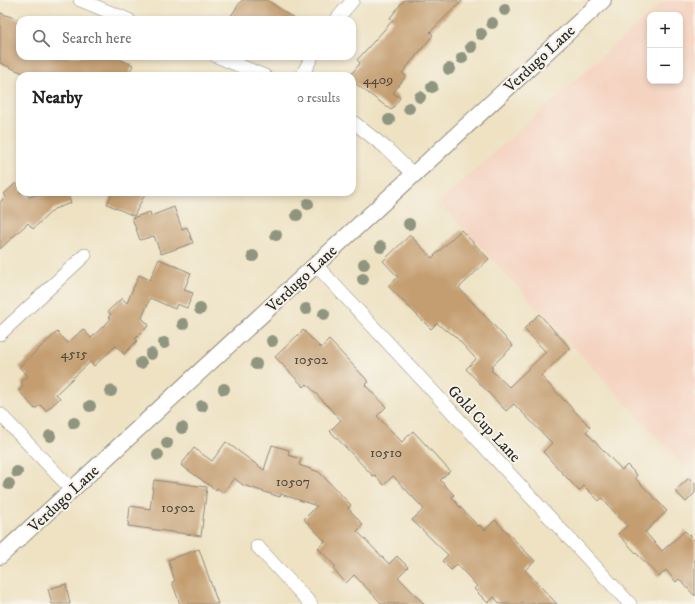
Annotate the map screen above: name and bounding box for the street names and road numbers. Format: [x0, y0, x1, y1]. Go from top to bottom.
street label: Verdugo Lane [499, 21, 580, 97]
street label: Verdugo Lane [261, 241, 342, 317]
street label: Gold Cup Lane [443, 381, 525, 467]
street label: Verdugo Lane [23, 461, 104, 537]

